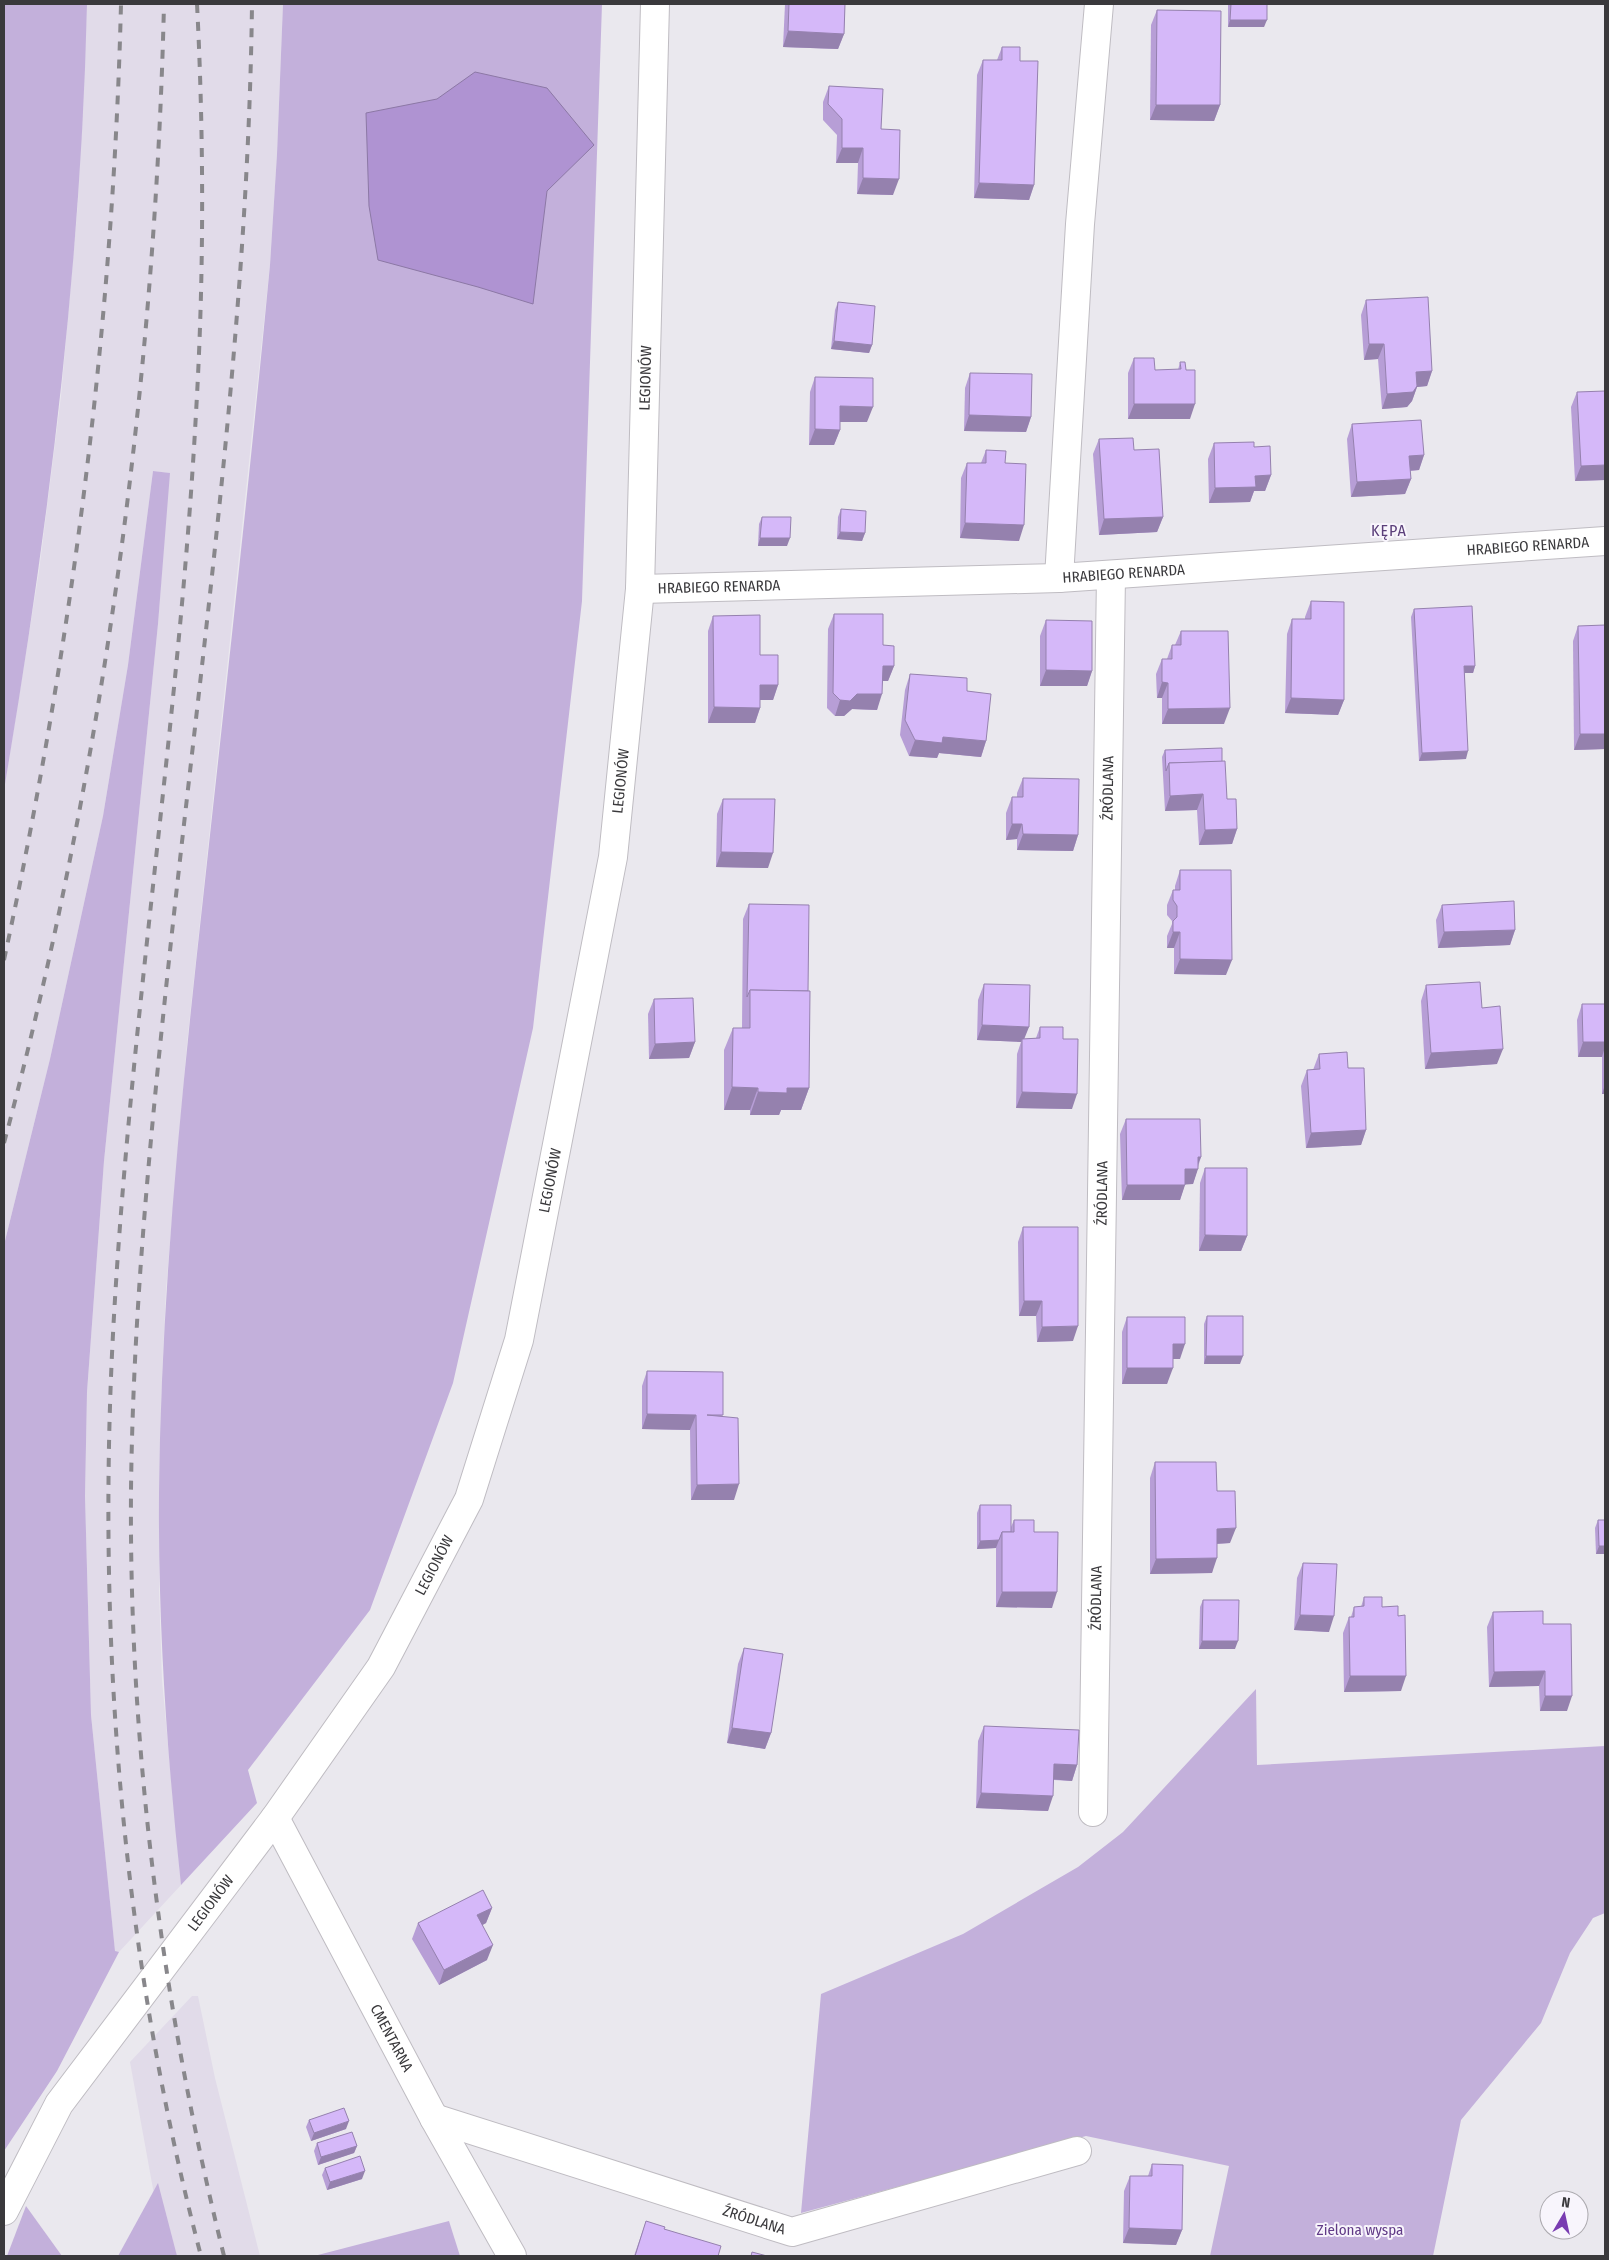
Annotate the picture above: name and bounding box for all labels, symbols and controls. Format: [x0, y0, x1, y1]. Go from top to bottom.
street label: LEGIONÓW [636, 345, 655, 411]
district label: KĘPA [1371, 521, 1407, 540]
street label: HRABIEGO RENARDA [1466, 533, 1590, 559]
street label: HRABIEGO RENARDA [1062, 560, 1186, 587]
street label: HRABIEGO RENARDA [657, 576, 781, 598]
street label: LEGIONÓW [608, 748, 633, 814]
street label: ŹRÓDLANA [1098, 755, 1117, 821]
street label: LEGIONÓW [535, 1147, 565, 1214]
street label: ŹRÓDLANA [1093, 1160, 1111, 1226]
street label: LEGIONÓW [411, 1532, 457, 1598]
street label: ŹRÓDLANA [1087, 1565, 1106, 1631]
street label: LEGIONÓW [184, 1872, 238, 1935]
street label: CMENTARNA [366, 2001, 417, 2075]
north arrow [1539, 2190, 1589, 2240]
text: N [1560, 2194, 1571, 2212]
street label: ŹRÓDLANA [721, 2202, 788, 2238]
park label: Zielona wyspa [1317, 2221, 1403, 2239]

